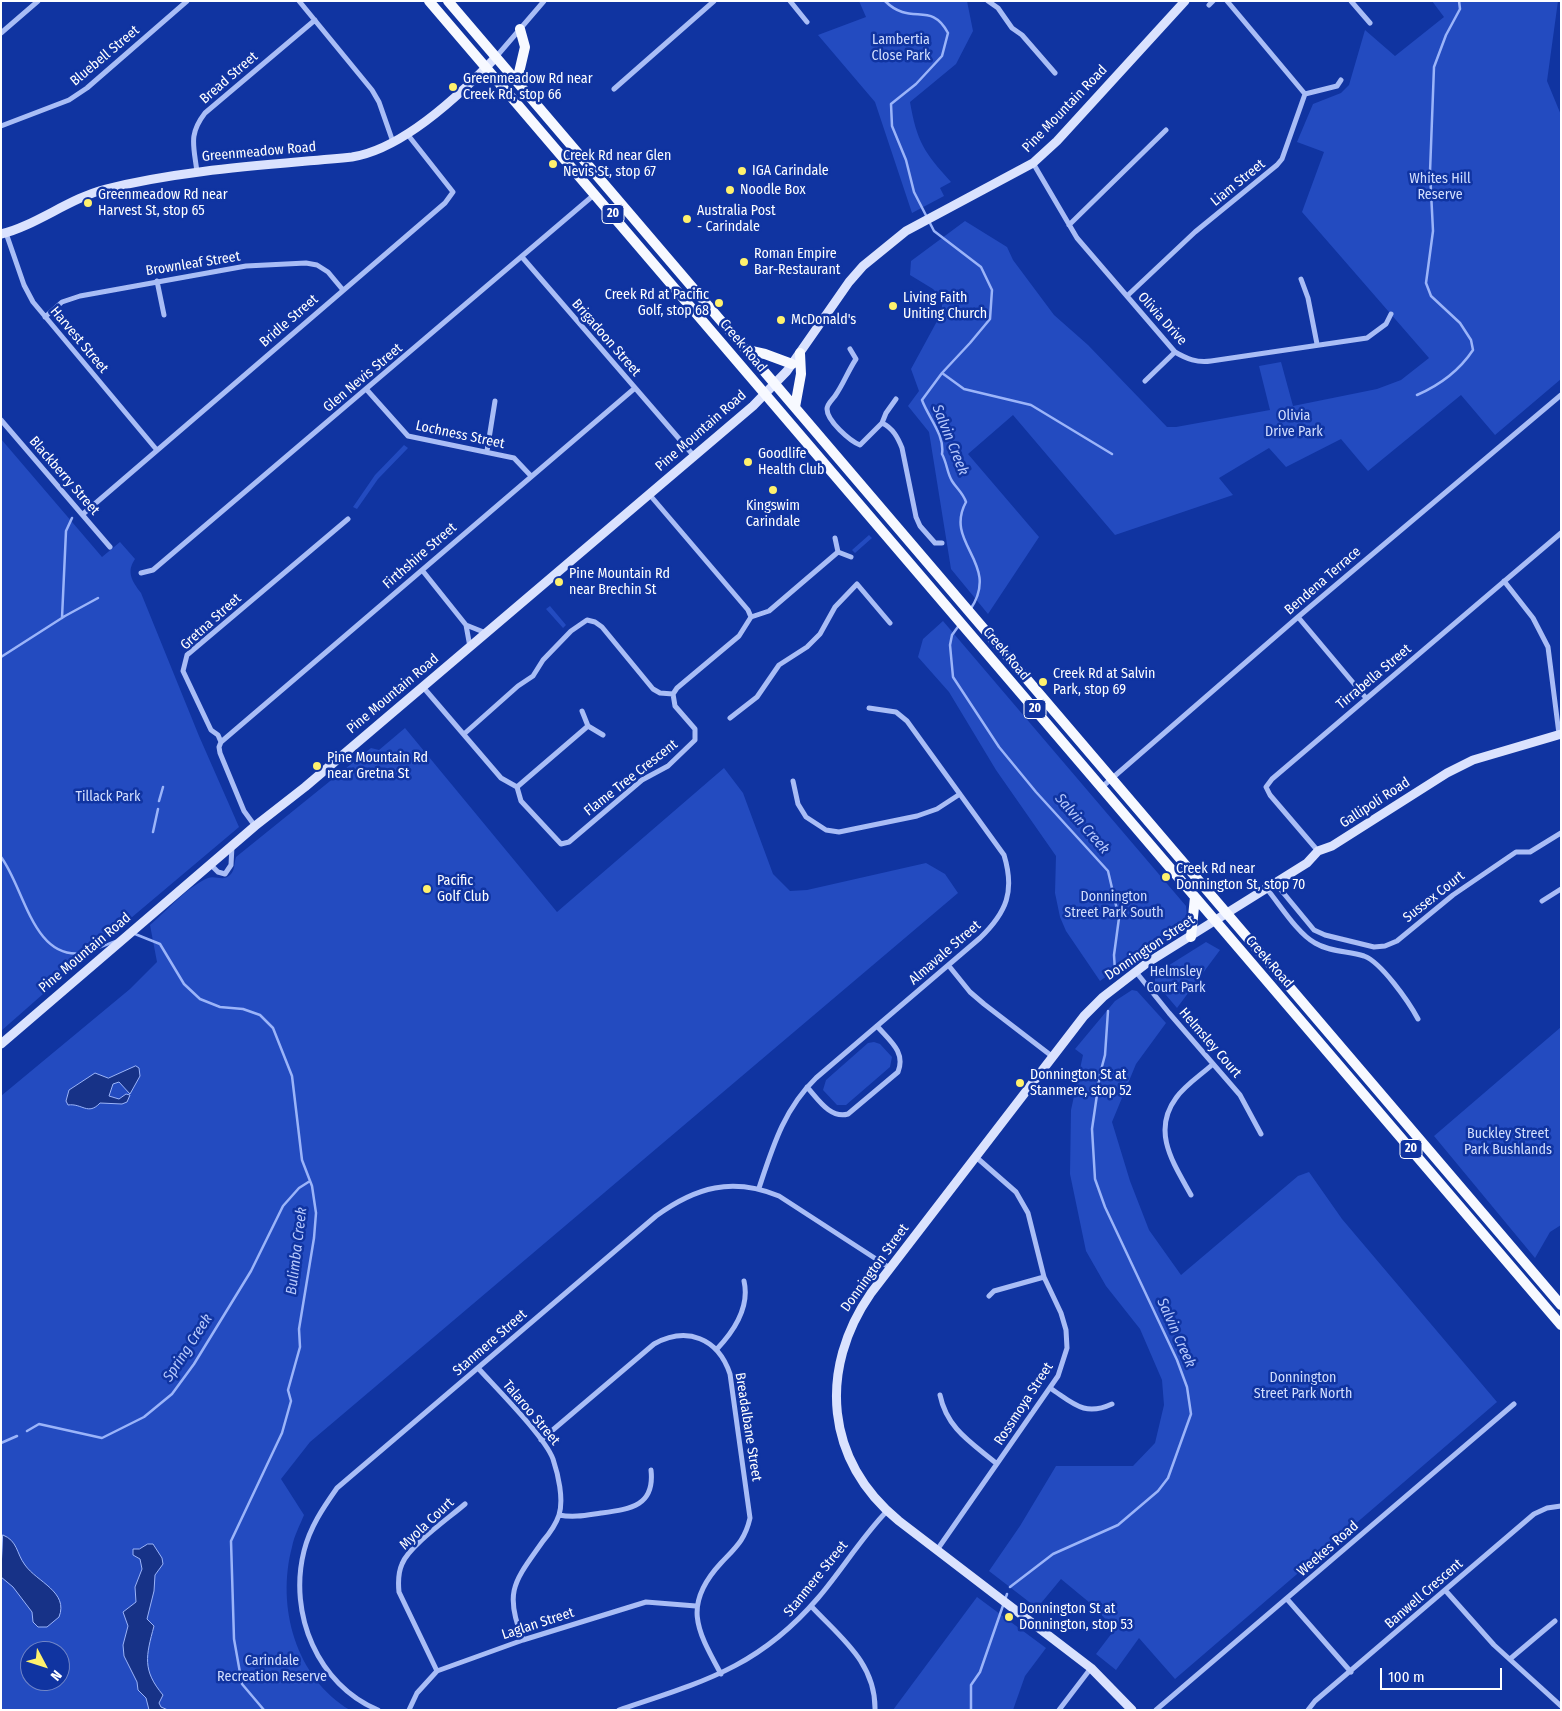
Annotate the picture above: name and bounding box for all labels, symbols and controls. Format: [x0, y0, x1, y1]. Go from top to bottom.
street label: Bluebell Street [67, 22, 143, 90]
park label: Lambertia Close Park [871, 32, 931, 64]
street label: Bread Street [197, 48, 261, 108]
street label: Pine Mountain Road [1019, 62, 1111, 156]
place label: Greenmeadow Rd near Creek Rd, stop 66 [463, 71, 593, 104]
marker: Greenmeadow Rd near Creek Rd, stop 66 [447, 81, 459, 93]
street label: Greenmeadow Road [201, 139, 317, 165]
place label: Creek Rd near Glen Nevis St, stop 67 [563, 148, 671, 180]
street label: Liam Street [1207, 156, 1269, 210]
marker: Creek Rd near Glen Nevis St, stop 67 [547, 158, 559, 170]
place label: IGA Carindale [752, 163, 829, 179]
marker: IGA Carindale [736, 165, 748, 177]
park label: Whites Hill Reserve [1409, 171, 1471, 203]
place label: Noodle Box [740, 182, 806, 198]
marker: Noodle Box [724, 184, 736, 196]
place label: Greenmeadow Rd near Harvest St, stop 65 [98, 187, 228, 220]
marker: Greenmeadow Rd near Harvest St, stop 65 [82, 197, 94, 209]
place label: Australia Post - Carindale [697, 203, 776, 236]
road number: 20 [602, 204, 624, 223]
marker: Australia Post - Carindale [681, 213, 693, 225]
place label: Roman Empire Bar-Restaurant [754, 246, 840, 278]
street label: Brownleaf Street [145, 248, 241, 280]
marker: Roman Empire Bar-Restaurant [738, 256, 750, 268]
place label: Creek Rd at Pacific Golf, stop 68 [605, 287, 709, 320]
street label: Olivia Drive [1134, 289, 1190, 349]
place label: Living Faith Uniting Church [903, 290, 987, 322]
street label: Bridle Street [256, 291, 322, 351]
street label: Brigadoon Street [568, 296, 644, 380]
marker: Creek Rd at Pacific Golf, stop 68 [713, 297, 725, 309]
marker: Living Faith Uniting Church [887, 300, 899, 312]
street label: Harvest Street [46, 303, 112, 377]
place label: McDonald's [791, 312, 856, 328]
marker: McDonald's [775, 314, 787, 326]
street label: Creek Road [716, 316, 770, 376]
street label: Glen Nevis Street [320, 340, 406, 416]
street label: Pine Mountain Road [652, 387, 750, 475]
water label: Salvin Creek [928, 402, 972, 478]
park label: Olivia Drive Park [1265, 408, 1323, 441]
street label: Lochness Street [414, 417, 506, 453]
street label: Blackberry Street [25, 433, 103, 519]
place label: Goodlife Health Club [758, 446, 824, 478]
marker: Goodlife Health Club [742, 456, 754, 468]
marker: Kingswim Carindale [767, 484, 779, 496]
place label: Kingswim Carindale [746, 498, 800, 530]
street label: Firthshire Street [380, 519, 460, 593]
street label: Bendena Terrace [1282, 543, 1364, 619]
place label: Pine Mountain Rd near Brechin St [569, 566, 670, 598]
marker: Pine Mountain Rd near Brechin St [553, 576, 565, 588]
street label: Gretna Street [177, 590, 245, 654]
street label: Creek Road [979, 624, 1033, 684]
street label: Tirrabella Street [1333, 641, 1415, 713]
street label: Pine Mountain Road [344, 651, 442, 737]
place label: Creek Rd at Salvin Park, stop 69 [1053, 666, 1155, 699]
marker: Creek Rd at Salvin Park, stop 69 [1037, 676, 1049, 688]
road number: 20 [1024, 700, 1046, 719]
street label: Flame Tree Crescent [581, 736, 681, 820]
place label: Pine Mountain Rd near Gretna St [327, 750, 428, 782]
marker: Pine Mountain Rd near Gretna St [311, 760, 323, 772]
street label: Gallipoli Road [1337, 774, 1413, 832]
park label: Tillack Park [76, 789, 140, 805]
water label: Salvin Creek [1051, 790, 1113, 858]
place label: Creek Rd near Donnington St, stop 70 [1176, 861, 1305, 894]
street label: Sussex Court [1400, 868, 1468, 926]
marker: Creek Rd near Donnington St, stop 70 [1160, 871, 1172, 883]
place label: Pacific Golf Club [437, 873, 489, 906]
marker: Pacific Golf Club [421, 883, 433, 895]
park label: Donnington Street Park South [1064, 889, 1164, 922]
street label: Pine Mountain Road [36, 910, 134, 996]
street label: Donnington Street [1102, 912, 1198, 984]
street label: Almavale Street [906, 917, 984, 989]
street label: Creek Road [1242, 932, 1296, 992]
park label: Helmsley Court Park [1146, 964, 1206, 996]
street label: Helmsley Court [1175, 1005, 1245, 1081]
place label: Donnington St at Stanmere, stop 52 [1030, 1067, 1132, 1100]
marker: Donnington St at Stanmere, stop 52 [1014, 1077, 1026, 1089]
park label: Buckley Street Park Bushlands [1464, 1126, 1552, 1158]
road number: 20 [1400, 1140, 1422, 1158]
water label: Bulimba Creek [283, 1206, 311, 1296]
street label: Donnington Street [837, 1221, 913, 1315]
water label: Salvin Creek [1153, 1295, 1199, 1371]
street label: Stanmere Street [450, 1306, 530, 1380]
water label: Spring Creek [159, 1311, 217, 1385]
street label: Rossmoya Street [991, 1359, 1057, 1449]
park label: Donnington Street Park North [1254, 1370, 1352, 1402]
street label: Breadalbane Street [731, 1371, 765, 1483]
street label: Talaroo Street [499, 1377, 563, 1449]
street label: Myola Court [396, 1495, 458, 1553]
street label: Weekes Road [1294, 1518, 1362, 1580]
street label: Stanmere Street [780, 1538, 852, 1620]
street label: Banwell Crescent [1382, 1556, 1466, 1632]
place label: Donnington St at Donnington, stop 53 [1019, 1601, 1133, 1634]
street label: Laglan Street [500, 1604, 576, 1644]
marker: Donnington St at Donnington, stop 53 [1003, 1611, 1015, 1623]
north arrow [20, 1641, 70, 1691]
park label: Carindale Recreation Reserve [217, 1653, 327, 1685]
scale bar [1382, 1658, 1504, 1690]
text: N [47, 1667, 65, 1684]
text: 100 m [1388, 1668, 1425, 1686]

